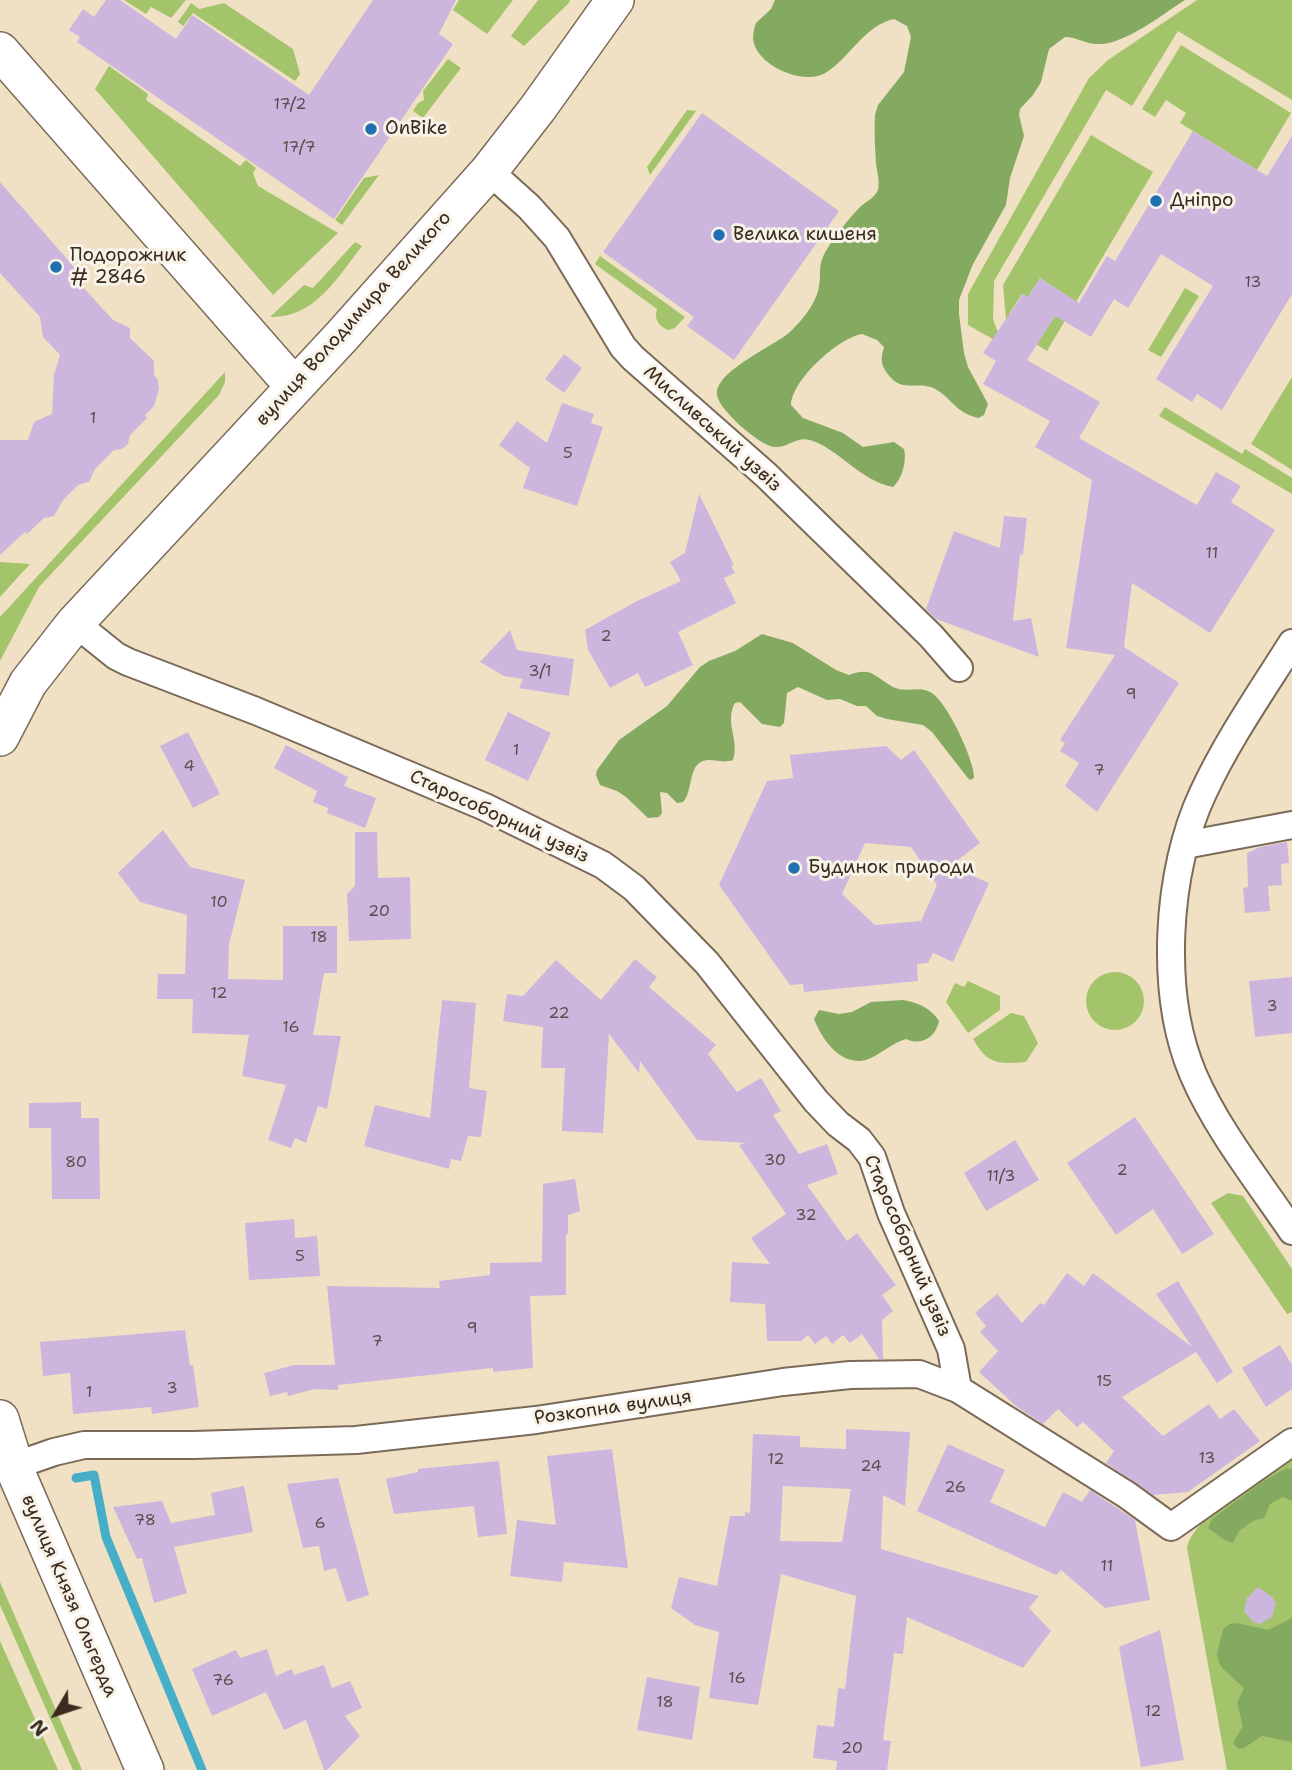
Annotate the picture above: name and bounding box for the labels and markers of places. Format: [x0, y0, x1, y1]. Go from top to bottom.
place label: OnBike [385, 118, 447, 140]
marker: OnBike [363, 121, 379, 137]
place label: Дніпро [1170, 190, 1234, 212]
marker: Дніпро [1148, 193, 1164, 209]
place label: Велика кишеня [733, 224, 877, 246]
marker: Велика кишеня [711, 227, 727, 243]
place label: Подорожник # 2846 [70, 245, 186, 289]
marker: Подорожник # 2846 [48, 259, 64, 275]
place label: Будинок природи [808, 857, 974, 879]
marker: Будинок природи [786, 860, 802, 876]

